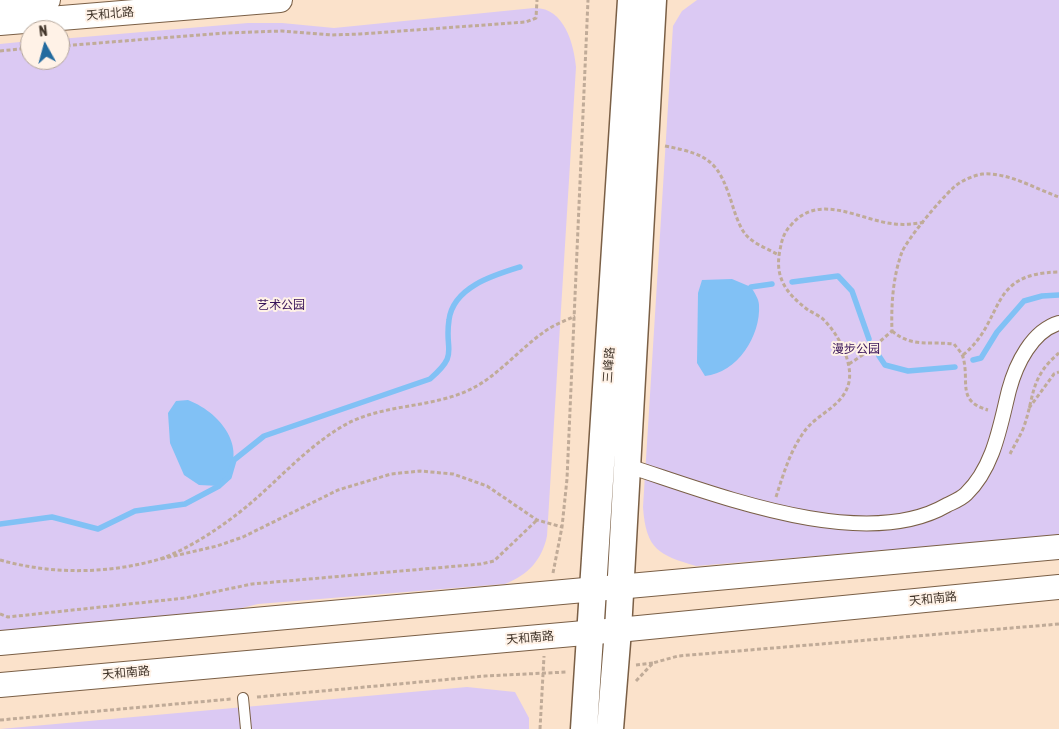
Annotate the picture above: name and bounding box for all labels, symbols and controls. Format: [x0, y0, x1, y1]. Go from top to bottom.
street label: 天和北路 [85, 5, 135, 23]
north arrow [20, 20, 70, 70]
text: N [38, 23, 48, 40]
park label: 艺术公园 [257, 298, 305, 312]
park label: 漫步公园 [832, 342, 880, 356]
street label: 三峰路 [601, 347, 617, 383]
street label: 天和南路 [908, 589, 958, 609]
street label: 天和南路 [505, 629, 555, 647]
street label: 天和南路 [101, 664, 151, 682]

